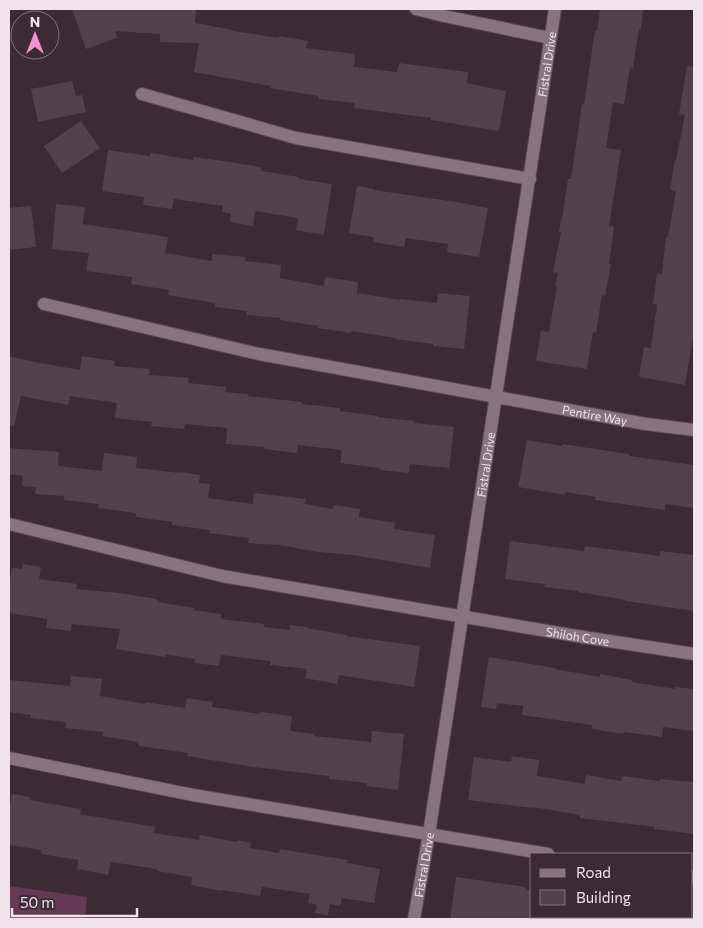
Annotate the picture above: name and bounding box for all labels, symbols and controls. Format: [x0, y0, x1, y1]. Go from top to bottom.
north arrow [10, 10, 60, 60]
text: N [30, 13, 40, 30]
street label: Fistral Drive [535, 31, 558, 98]
street label: Pentire Way [561, 402, 628, 427]
street label: Fistral Drive [474, 431, 497, 498]
street label: Shiloh Cove [545, 624, 610, 648]
street label: Fistral Drive [411, 831, 436, 898]
legend [530, 853, 693, 918]
text: Road [576, 863, 611, 881]
scale bar [12, 886, 138, 918]
text: Building [576, 888, 631, 906]
text: 50 m [20, 893, 54, 911]

